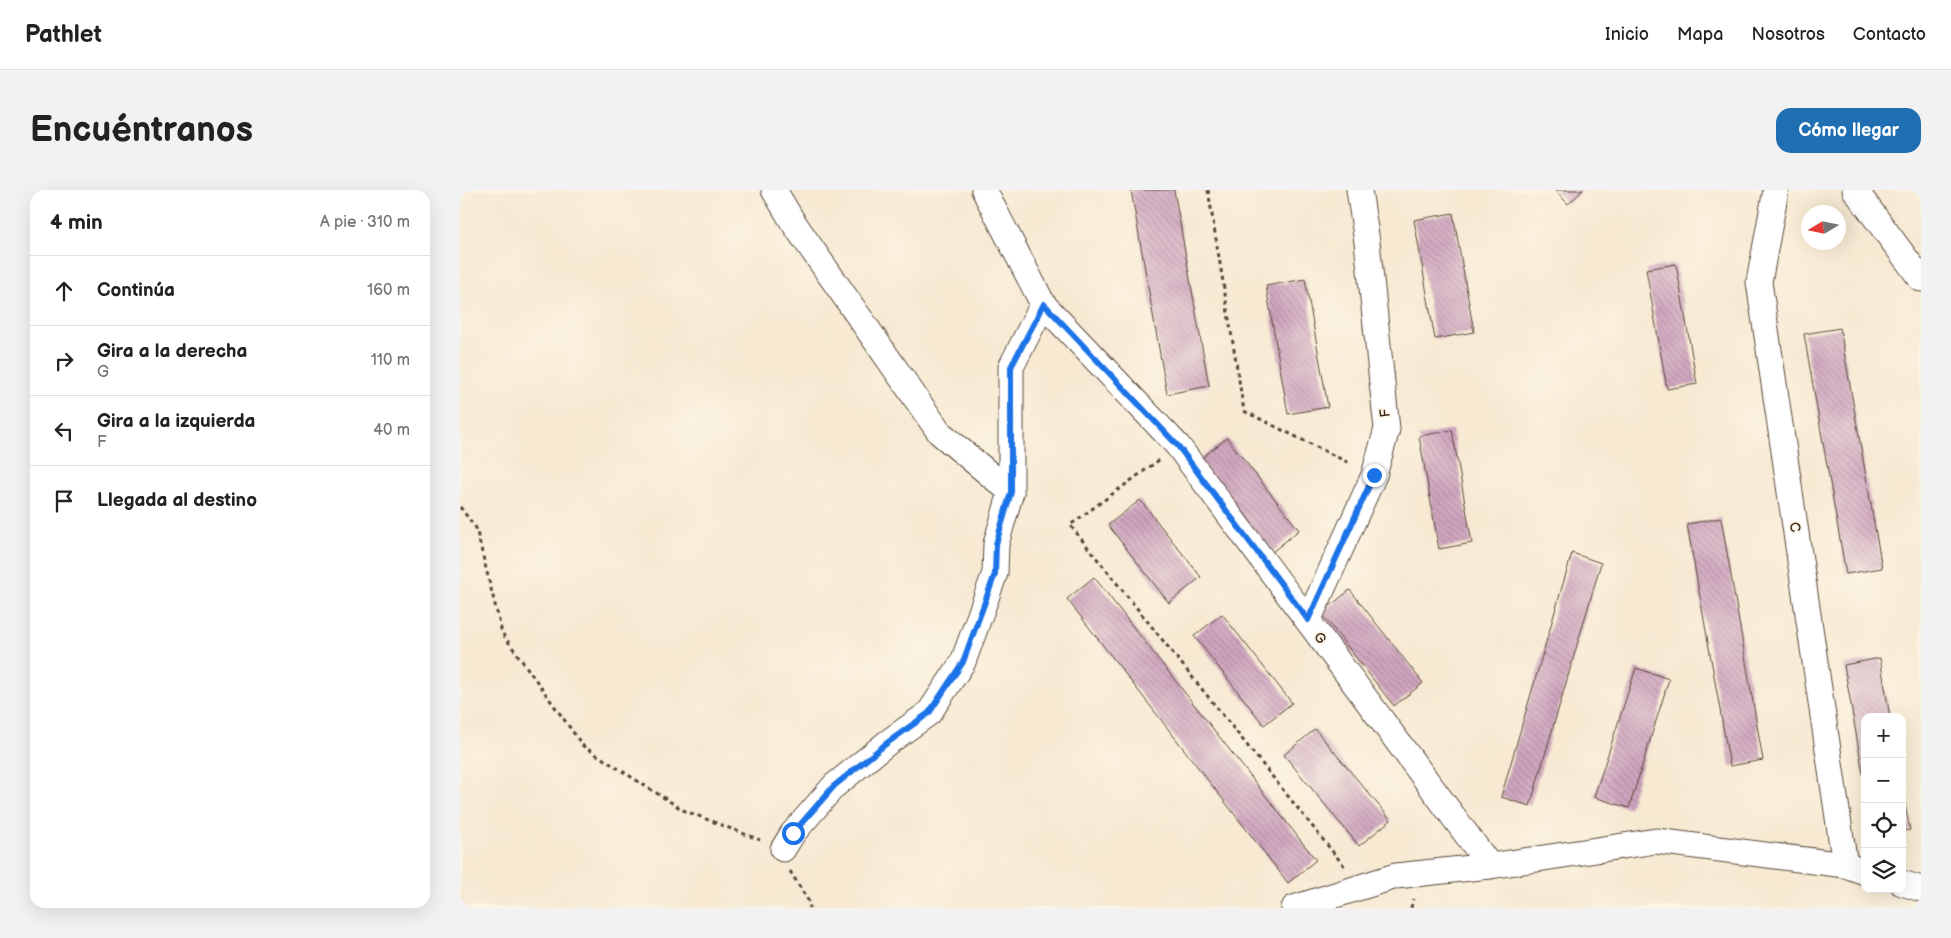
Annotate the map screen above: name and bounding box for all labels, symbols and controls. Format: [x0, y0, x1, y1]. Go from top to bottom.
text: Pathlet [25, 20, 102, 49]
text: Inicio [1605, 24, 1649, 45]
text: Mapa [1677, 24, 1723, 45]
text: Nosotros [1751, 24, 1825, 45]
text: Contacto [1853, 24, 1926, 45]
button: Cómo llegar [1776, 108, 1921, 153]
text: Encuéntranos [30, 109, 253, 152]
north arrow [1801, 205, 1846, 250]
text: 4 min [50, 210, 103, 235]
text: A pie · 310 m [320, 213, 410, 232]
icon: ahead [50, 277, 78, 305]
text: Continúa [97, 279, 175, 302]
text: 160 m [367, 281, 410, 300]
text: Gira a la derecha [97, 340, 247, 363]
icon: right [50, 347, 78, 375]
text: 110 m [371, 351, 410, 370]
text: G [97, 363, 109, 382]
street label: F [1376, 407, 1394, 418]
text: Gira a la izquierda [97, 410, 255, 433]
icon: left [50, 417, 78, 445]
text: 40 m [373, 421, 410, 440]
text: F [97, 433, 107, 452]
route end [1363, 464, 1386, 487]
icon: arrive [50, 487, 78, 515]
text: Llegada al destino [97, 489, 257, 512]
street label: C [1786, 521, 1804, 533]
street label: G [1310, 629, 1330, 648]
map controls [1861, 713, 1906, 893]
button: + [1861, 713, 1906, 758]
button: − [1861, 758, 1906, 803]
button: locate [1861, 803, 1906, 848]
route start [782, 822, 805, 845]
button: layers [1861, 848, 1906, 893]

